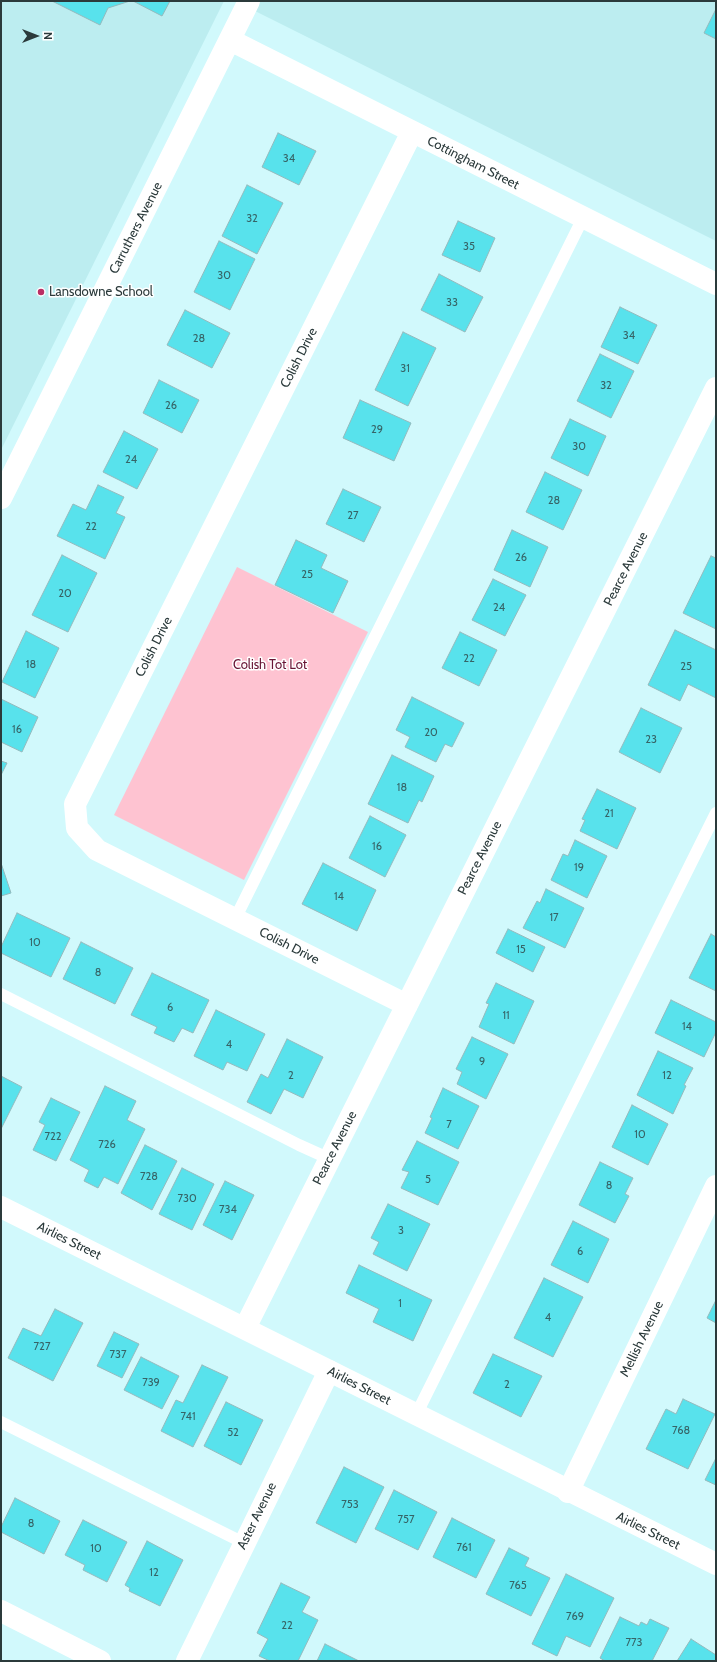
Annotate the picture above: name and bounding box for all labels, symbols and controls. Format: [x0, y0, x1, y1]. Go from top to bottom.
north arrow [16, 16, 56, 56]
text: N [41, 32, 55, 40]
street label: Cottingham Street [424, 133, 522, 193]
house number: 34 [283, 152, 295, 166]
street label: Carruthers Avenue [106, 179, 166, 277]
house number: 32 [246, 212, 258, 226]
house number: 35 [463, 240, 475, 254]
house number: 30 [217, 269, 231, 283]
place label: Lansdowne School [49, 284, 153, 300]
marker: Lansdowne School [36, 287, 46, 297]
house number: 33 [446, 296, 458, 310]
street label: Colish Drive [277, 325, 321, 391]
house number: 34 [623, 329, 635, 343]
house number: 28 [193, 332, 205, 346]
house number: 31 [400, 362, 410, 376]
house number: 32 [600, 379, 612, 393]
house number: 26 [165, 399, 177, 413]
house number: 29 [371, 423, 383, 437]
house number: 30 [572, 440, 586, 454]
house number: 24 [125, 453, 137, 467]
house number: 28 [548, 494, 560, 508]
house number: 27 [347, 509, 359, 523]
house number: 22 [85, 520, 97, 534]
street label: Pearce Avenue [601, 529, 651, 609]
house number: 26 [515, 551, 527, 565]
house number: 25 [301, 568, 313, 582]
house number: 20 [58, 587, 72, 601]
house number: 24 [493, 601, 505, 615]
street label: Colish Drive [132, 614, 176, 680]
house number: 22 [463, 652, 475, 666]
park label: Colish Tot Lot [233, 657, 307, 673]
house number: 18 [26, 658, 36, 672]
house number: 25 [680, 660, 692, 674]
house number: 16 [12, 723, 22, 737]
house number: 20 [424, 726, 438, 740]
house number: 23 [645, 733, 657, 747]
house number: 18 [397, 781, 407, 795]
house number: 21 [604, 807, 614, 821]
street label: Pearce Avenue [455, 818, 505, 898]
house number: 16 [372, 840, 382, 854]
house number: 19 [574, 861, 584, 875]
house number: 14 [334, 890, 344, 904]
house number: 17 [549, 911, 559, 925]
street label: Colish Drive [256, 924, 322, 968]
house number: 10 [29, 936, 41, 950]
house number: 15 [516, 943, 526, 957]
house number: 8 [95, 966, 101, 980]
house number: 6 [167, 1001, 173, 1015]
house number: 11 [502, 1009, 510, 1023]
house number: 14 [682, 1020, 692, 1034]
house number: 4 [226, 1038, 232, 1052]
house number: 9 [479, 1055, 485, 1069]
house number: 2 [288, 1069, 294, 1083]
house number: 12 [662, 1069, 672, 1083]
street label: Pearce Avenue [310, 1108, 360, 1188]
house number: 7 [446, 1118, 452, 1132]
house number: 10 [634, 1128, 646, 1142]
house number: 722 [44, 1130, 62, 1144]
house number: 726 [98, 1138, 116, 1152]
house number: 728 [140, 1170, 158, 1184]
house number: 5 [425, 1173, 431, 1187]
house number: 8 [606, 1179, 612, 1193]
house number: 730 [177, 1192, 197, 1206]
house number: 734 [219, 1203, 237, 1217]
street label: Airlies Street [35, 1219, 103, 1263]
house number: 3 [398, 1224, 404, 1238]
house number: 6 [577, 1245, 583, 1259]
house number: 1 [398, 1297, 402, 1311]
street label: Mellish Avenue [617, 1298, 667, 1380]
house number: 4 [545, 1311, 551, 1325]
house number: 727 [34, 1340, 50, 1354]
house number: 737 [109, 1348, 127, 1362]
street label: Airlies Street [325, 1363, 393, 1409]
house number: 739 [142, 1376, 160, 1390]
house number: 2 [504, 1378, 510, 1392]
house number: 741 [180, 1410, 196, 1424]
house number: 768 [672, 1424, 690, 1438]
house number: 52 [227, 1426, 239, 1440]
street label: Aster Avenue [234, 1480, 280, 1552]
house number: 753 [341, 1498, 359, 1512]
street label: Airlies Street [614, 1509, 682, 1553]
house number: 757 [397, 1513, 415, 1527]
house number: 8 [28, 1517, 34, 1531]
house number: 761 [456, 1541, 472, 1555]
house number: 10 [90, 1542, 102, 1556]
house number: 12 [149, 1566, 159, 1580]
house number: 765 [509, 1579, 527, 1593]
house number: 769 [566, 1610, 584, 1624]
house number: 22 [281, 1619, 293, 1633]
house number: 773 [625, 1636, 643, 1650]

